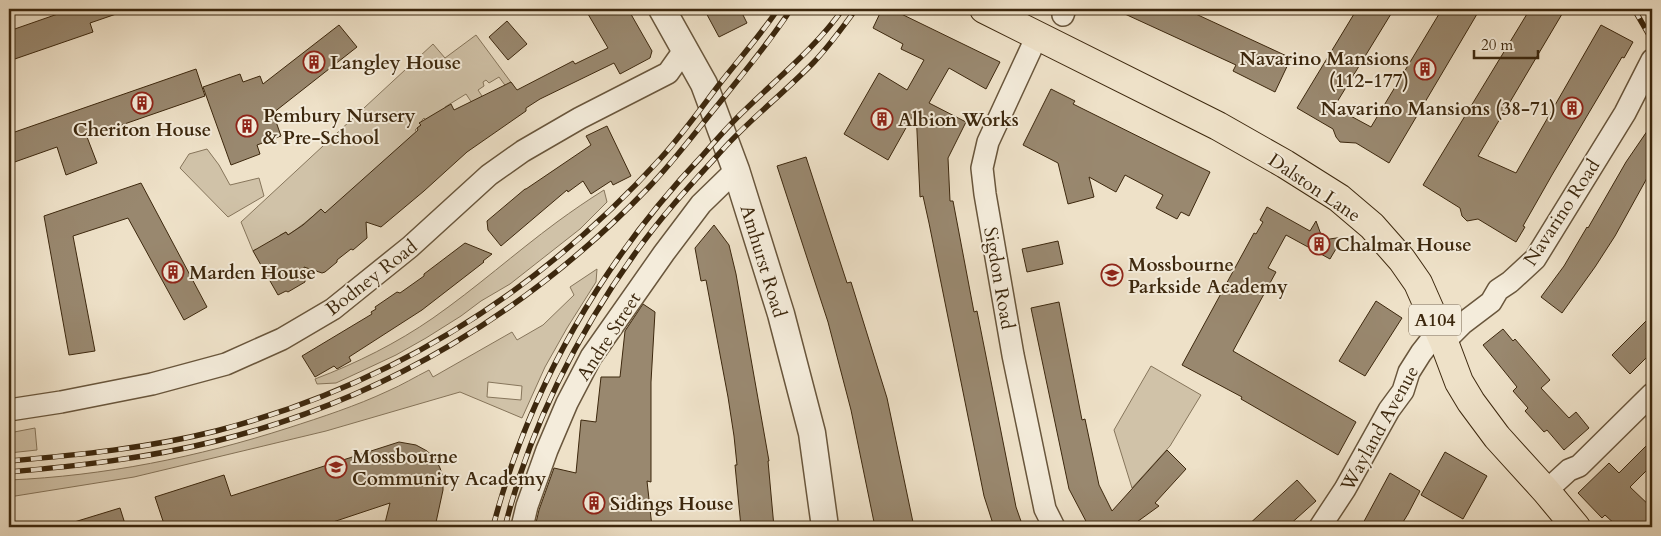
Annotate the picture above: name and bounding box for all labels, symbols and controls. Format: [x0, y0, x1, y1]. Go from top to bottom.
scale bar [1474, 28, 1537, 60]
text: 20 m [1481, 35, 1513, 55]
place label: Navarino Mansions (112-177) [1239, 46, 1409, 94]
building icon: Langley House [302, 50, 326, 74]
place label: Langley House [330, 50, 461, 76]
building icon: Navarino Mansions (112-177) [1413, 57, 1437, 81]
building icon: Cheriton House [130, 91, 154, 115]
place label: Navarino Mansions (38-71) [1321, 96, 1556, 122]
building icon: Navarino Mansions (38-71) [1560, 96, 1584, 120]
place label: Pembury Nursery & Pre-School [263, 103, 416, 151]
building icon: Albion Works [870, 107, 894, 131]
place label: Albion Works [898, 107, 1019, 133]
building icon: Pembury Nursery & Pre-School [235, 114, 259, 138]
place label: Cheriton House [73, 117, 211, 143]
street label: Dalston Lane [1263, 147, 1366, 228]
street label: Navarino Road [1518, 154, 1606, 271]
street label: Amhurst Road [734, 202, 793, 321]
street label: Sigdon Road [977, 225, 1021, 331]
building icon: Chalmar House [1307, 232, 1331, 256]
place label: Chalmar House [1335, 232, 1472, 258]
street label: Bodney Road [320, 234, 423, 322]
place label: Mossbourne Parkside Academy [1128, 252, 1288, 300]
building icon: Marden House [161, 260, 185, 284]
place label: Marden House [189, 260, 316, 286]
school or university icon: Mossbourne Parkside Academy [1100, 263, 1124, 287]
street label: Andre Street [570, 287, 647, 386]
road number: A104 [1409, 304, 1461, 336]
street label: Wayland Avenue [1334, 361, 1425, 497]
place label: Mossbourne Community Academy [352, 444, 546, 492]
school or university icon: Mossbourne Community Academy [324, 455, 348, 479]
building icon: Sidings House [582, 491, 606, 515]
place label: Sidings House [610, 491, 734, 517]

